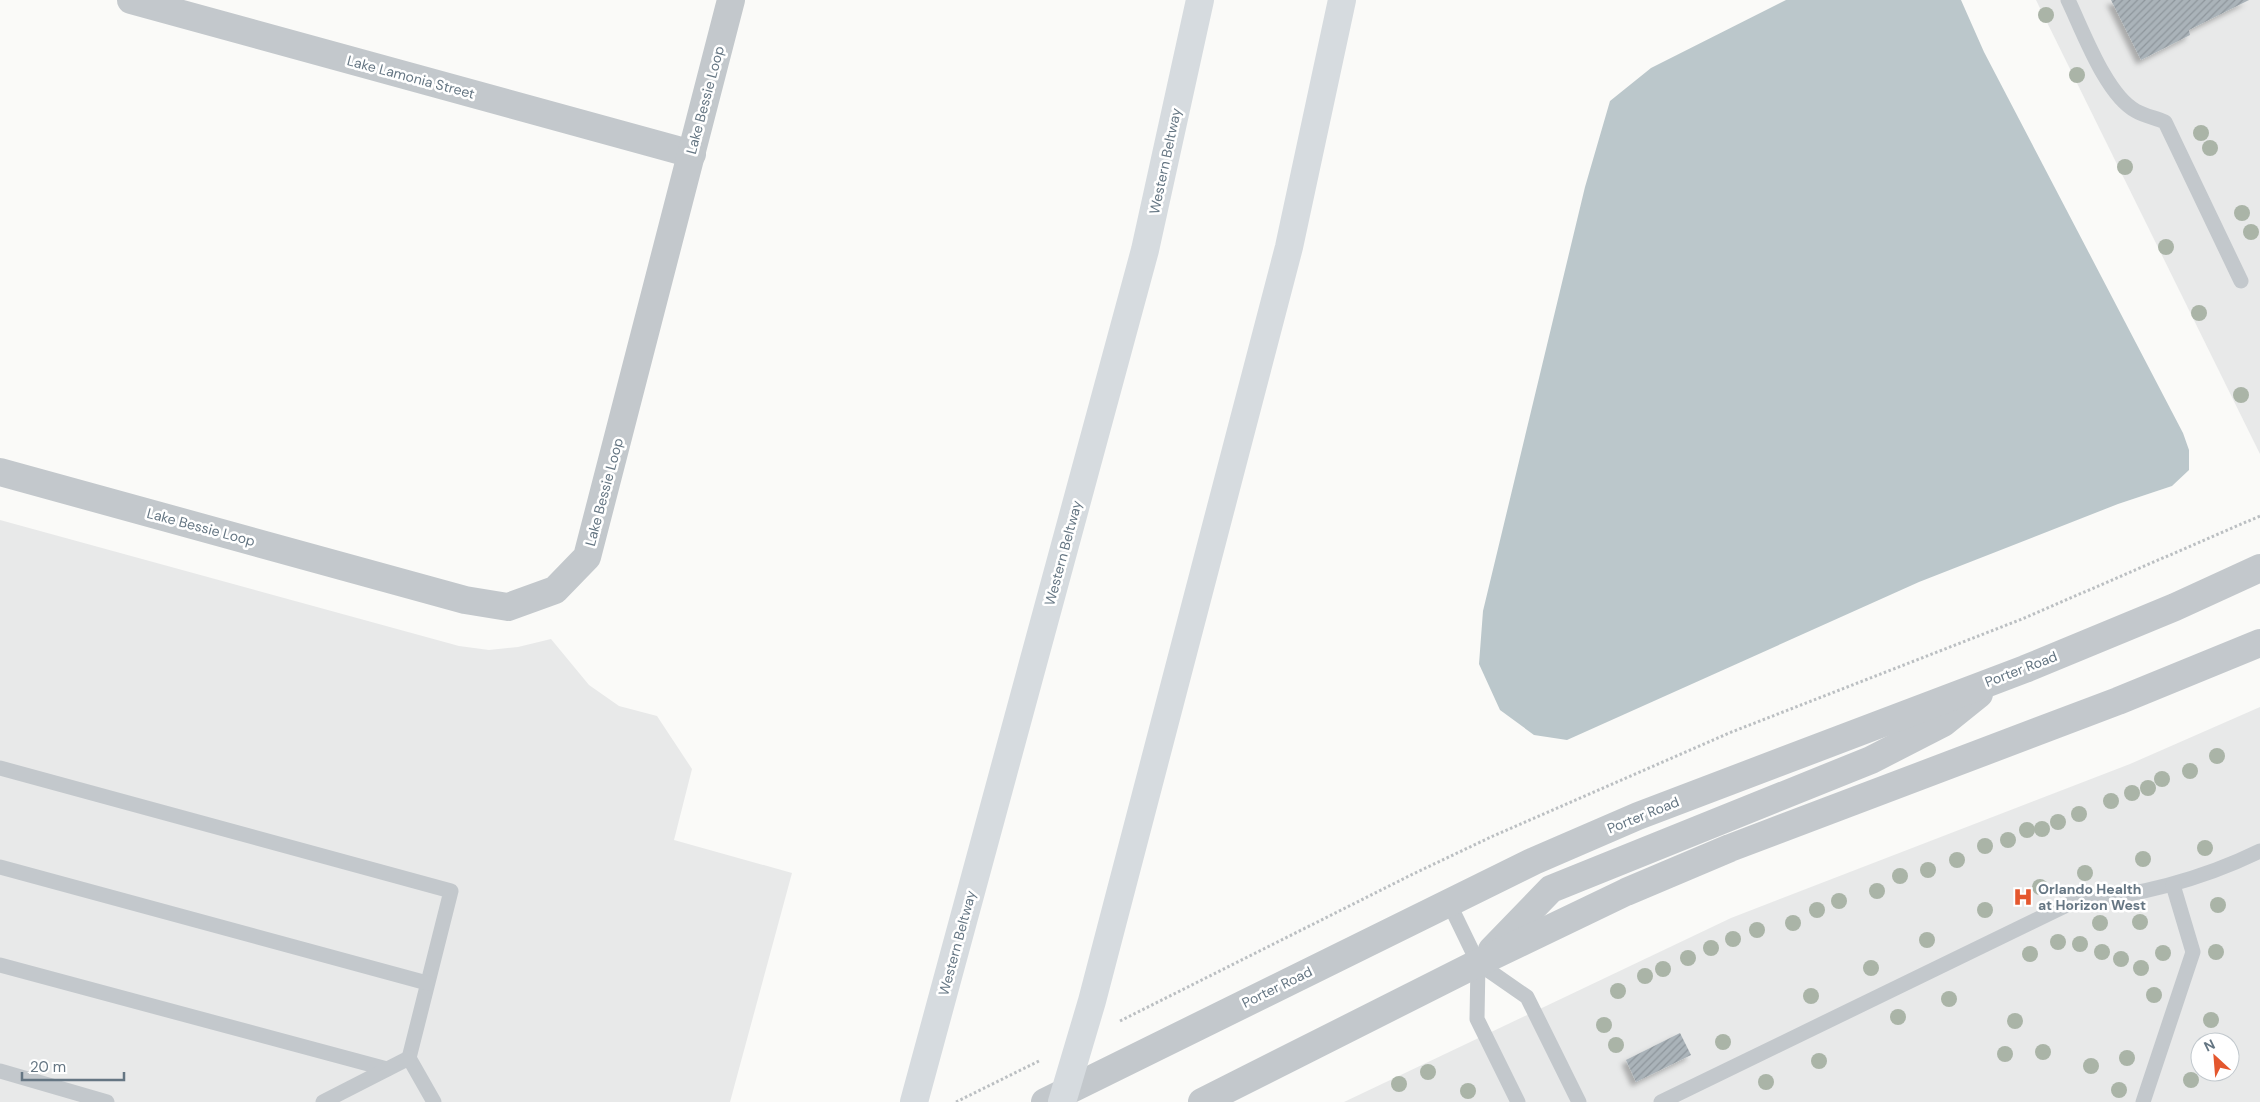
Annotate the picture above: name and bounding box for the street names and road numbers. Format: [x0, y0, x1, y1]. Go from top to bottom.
street label: Lake Bessie Loop [682, 44, 728, 156]
street label: Lake Lamonia Street [345, 51, 477, 103]
street label: Western Beltway [1145, 106, 1185, 216]
street label: Lake Bessie Loop [581, 436, 627, 548]
street label: Western Beltway [1040, 498, 1086, 608]
street label: Lake Bessie Loop [145, 504, 257, 550]
street label: Porter Road [1982, 647, 2060, 691]
street label: Porter Road [1604, 792, 1682, 838]
street label: Western Beltway [934, 888, 980, 998]
street label: Porter Road [1239, 962, 1315, 1012]

